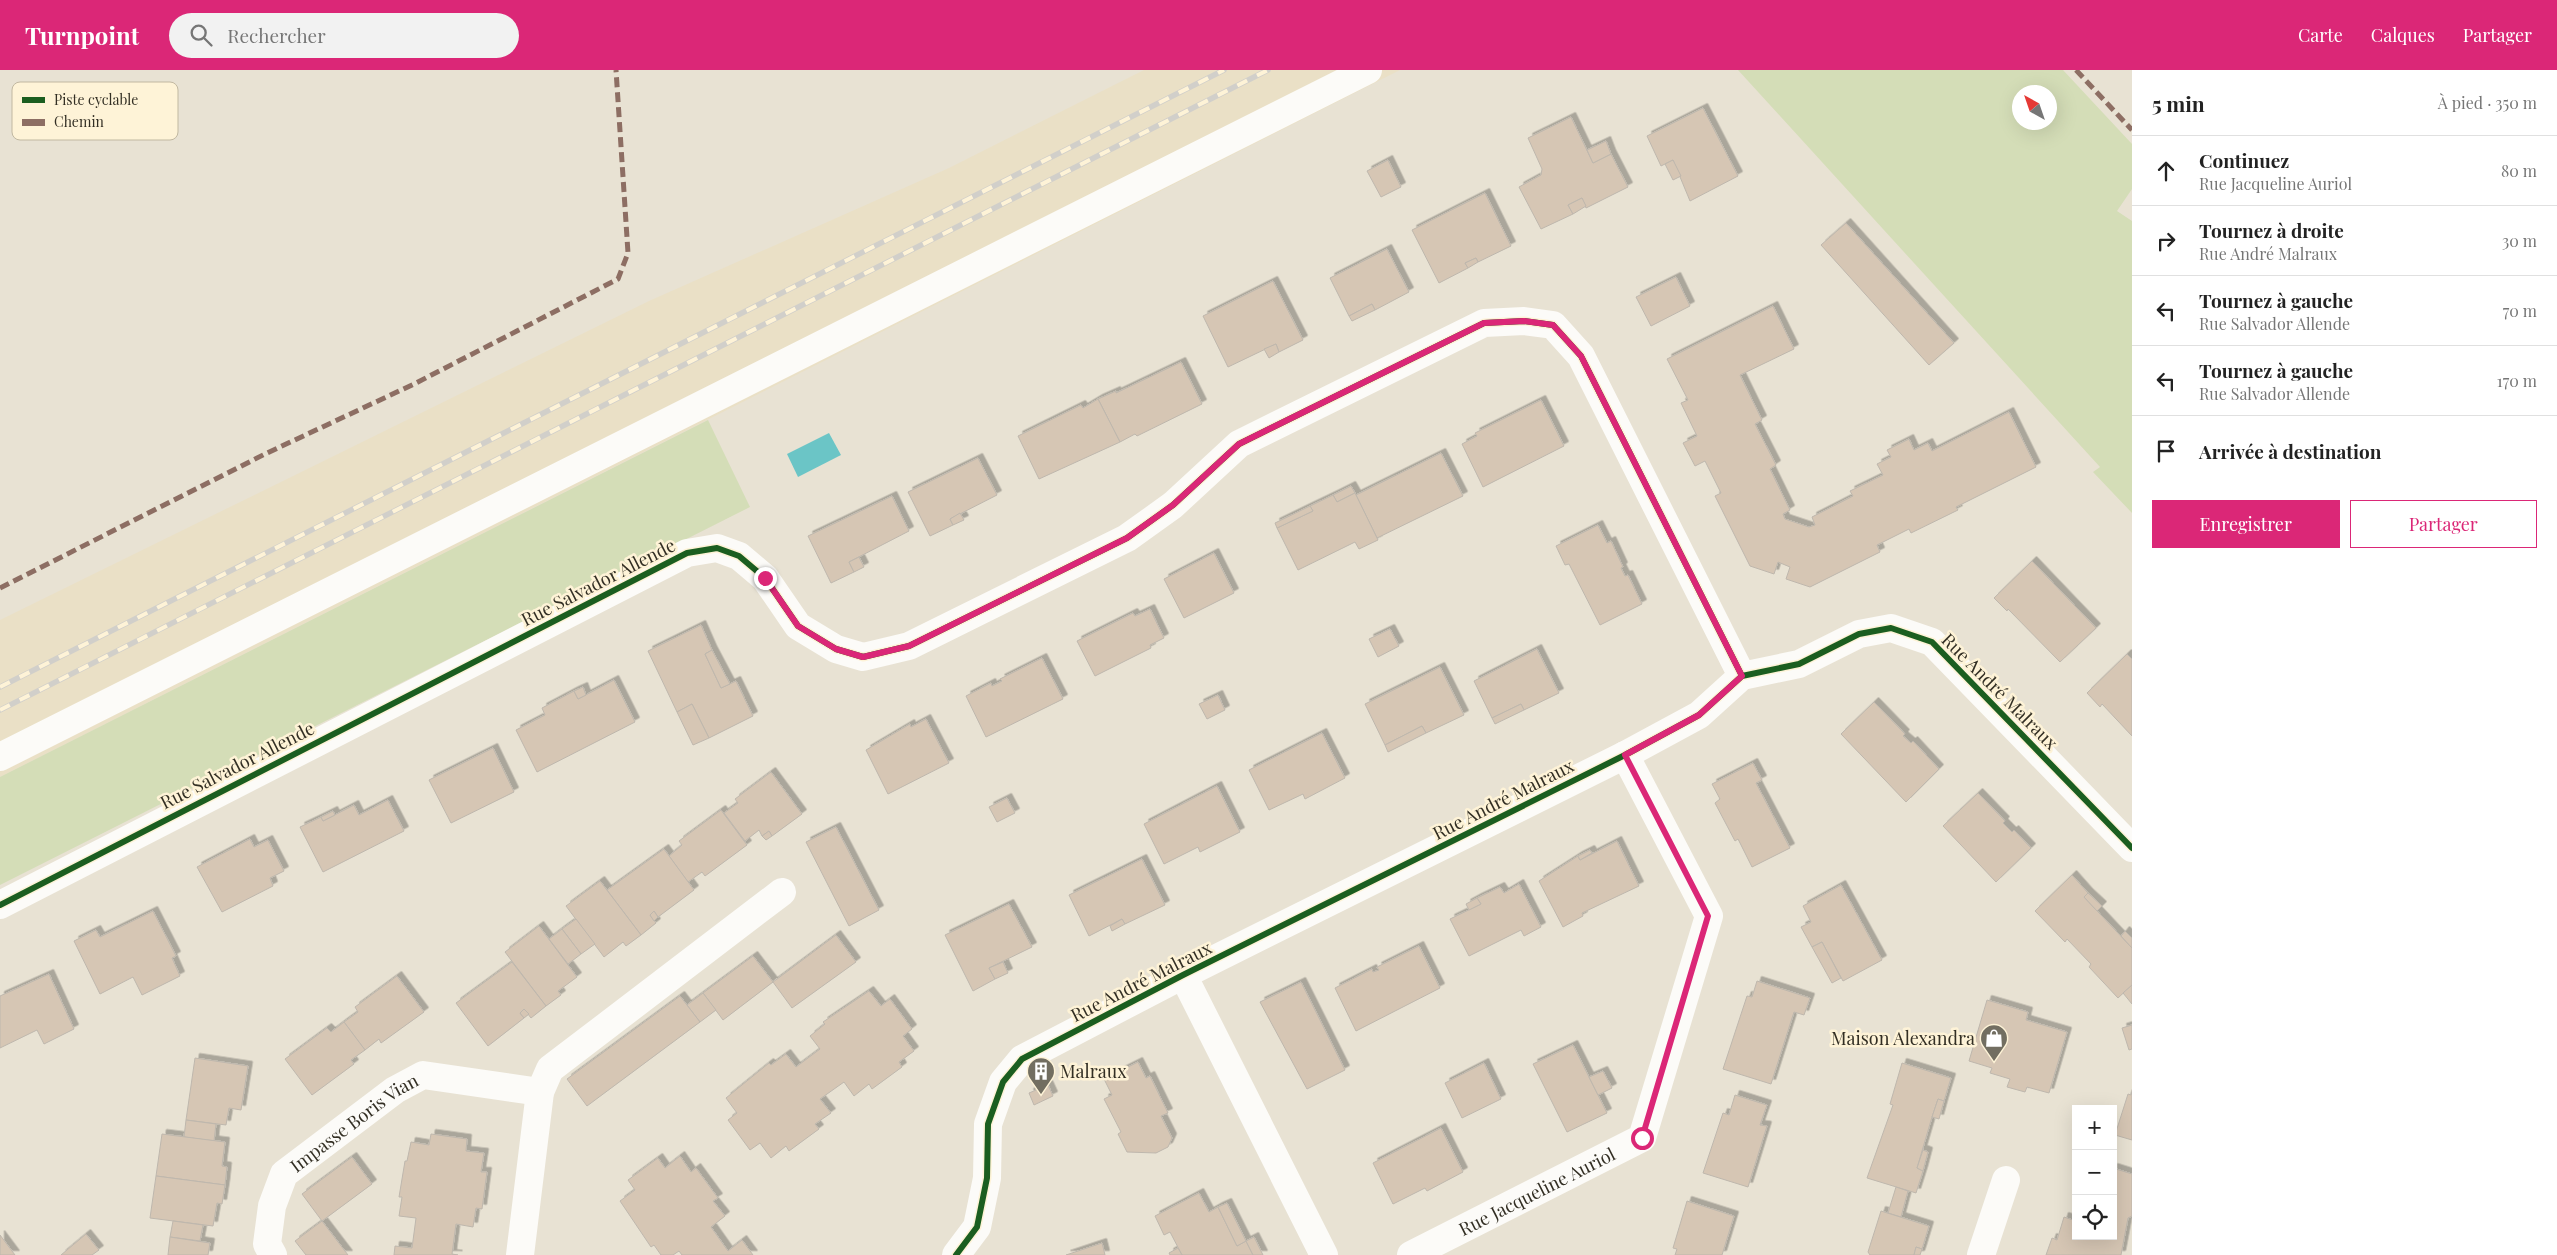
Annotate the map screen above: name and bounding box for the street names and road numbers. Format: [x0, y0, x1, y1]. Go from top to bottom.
street label: Rue Salvador Allende [517, 533, 679, 631]
street label: Rue André Malraux [1937, 628, 2064, 755]
street label: Rue Salvador Allende [156, 716, 318, 814]
street label: Rue André Malraux [1428, 753, 1578, 845]
street label: Rue André Malraux [1066, 935, 1216, 1027]
street label: Impasse Boris Vian [285, 1068, 422, 1177]
street label: Rue Jacqueline Auriol [1455, 1142, 1619, 1241]

